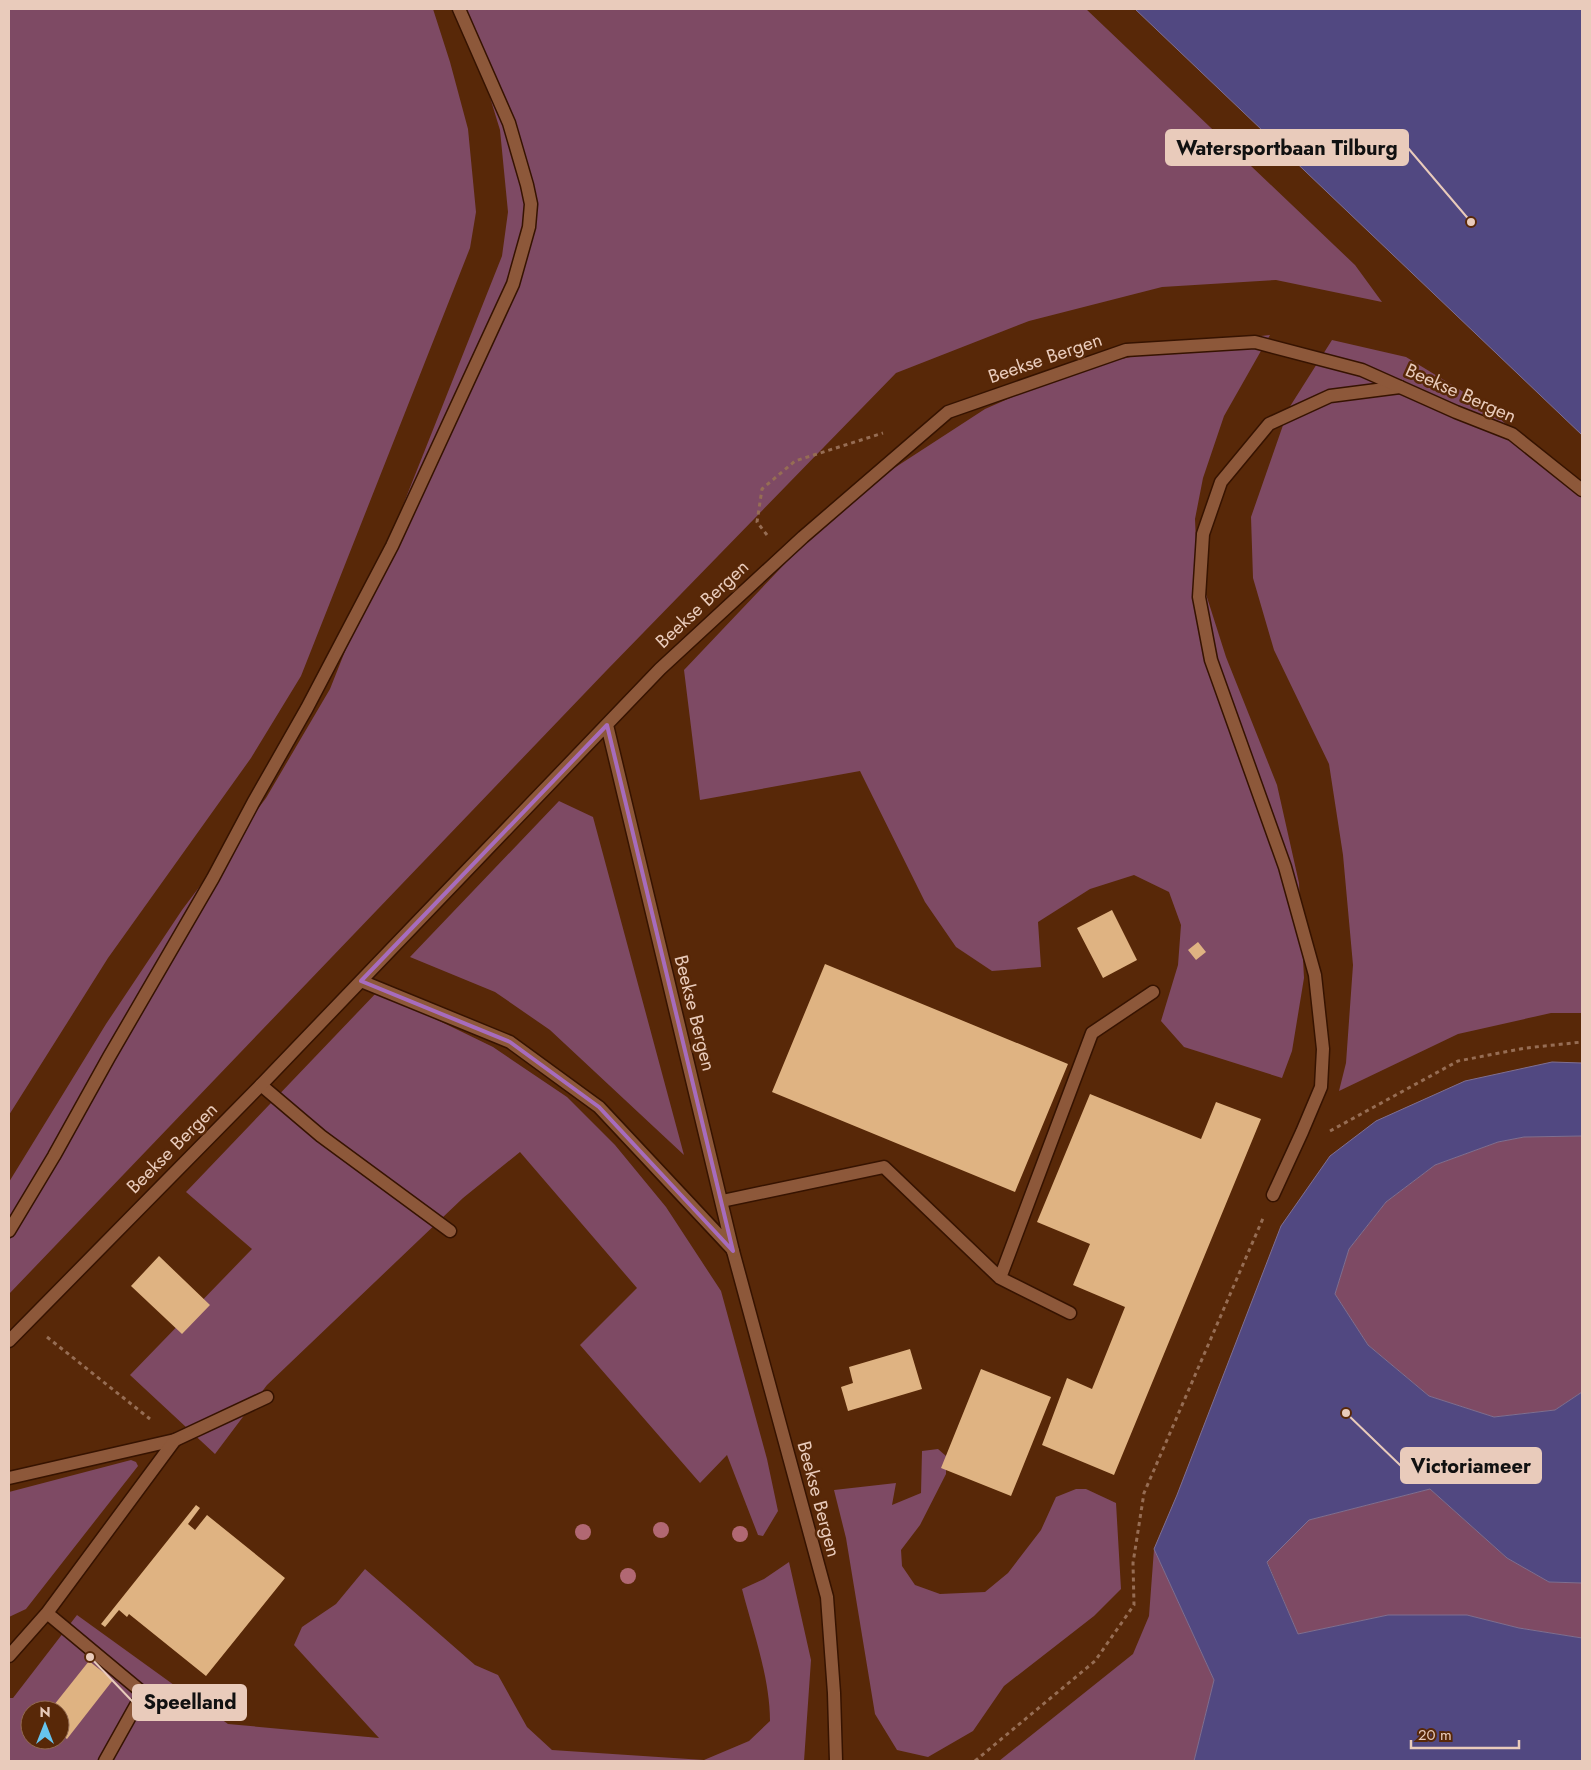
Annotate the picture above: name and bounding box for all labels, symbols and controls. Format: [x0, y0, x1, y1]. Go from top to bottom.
callout: Watersportbaan Tilburg [1166, 130, 1408, 165]
text: Watersportbaan Tilburg [1176, 134, 1398, 163]
street label: Beekse Bergen [984, 326, 1106, 390]
street label: Beekse Bergen [1401, 356, 1521, 430]
street label: Beekse Bergen [649, 554, 755, 654]
street label: Beekse Bergen [668, 952, 722, 1074]
street label: Beekse Bergen [120, 1096, 224, 1200]
street label: Beekse Bergen [791, 1438, 847, 1560]
callout: Victoriameer [1401, 1448, 1541, 1483]
text: Victoriameer [1410, 1452, 1532, 1481]
callout: Speelland [133, 1685, 246, 1720]
text: Speelland [143, 1688, 237, 1717]
north arrow [20, 1700, 70, 1750]
text: N [39, 1702, 51, 1722]
scale bar [1411, 1718, 1518, 1750]
text: 20 m [1418, 1724, 1452, 1746]

